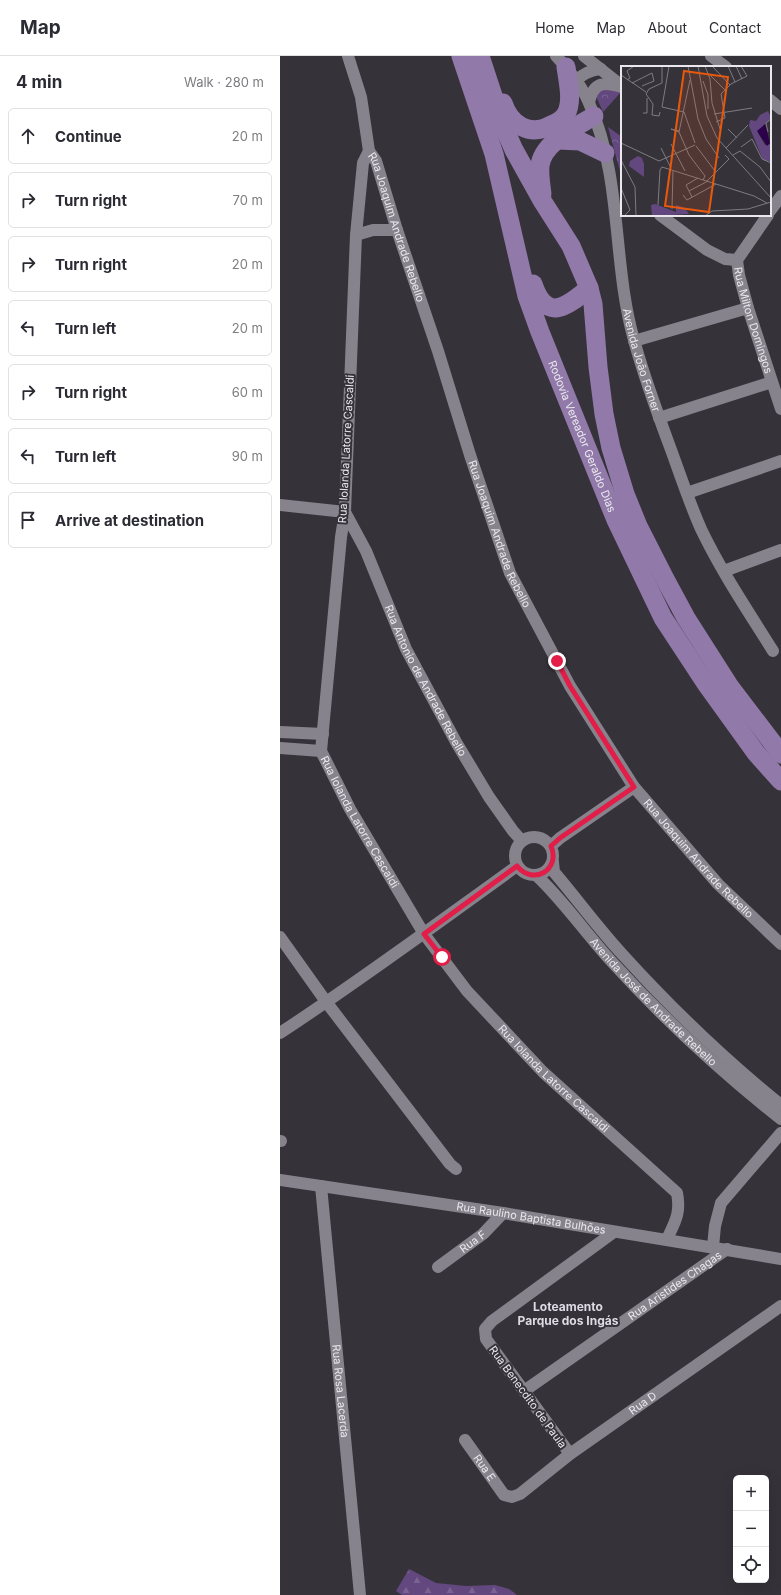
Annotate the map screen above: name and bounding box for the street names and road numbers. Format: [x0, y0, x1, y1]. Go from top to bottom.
street label: Rua Joaquim Andrade Rebello [365, 150, 428, 304]
street label: Rua Milton Domingos [731, 266, 776, 375]
street label: Avenida João Forner [620, 307, 664, 414]
street label: Rodovia Vereador Geraldo Dias [545, 358, 619, 514]
street label: Rua Iolanda Latorre Cascaldi [335, 374, 357, 524]
street label: Rua Joaquim Andrade Rebello [465, 459, 534, 610]
street label: Rua Antonio de Andrade Rebello [382, 603, 470, 759]
street label: Rua Iolanda Latorre Cascaldi [318, 754, 402, 890]
street label: Rua Joaquim Andrade Rebello [641, 796, 757, 921]
street label: Avenida José de Andrade Rebello [587, 935, 720, 1069]
street label: Rua Iolanda Latorre Cascaldi [495, 1022, 612, 1135]
street label: Rua Raulino Baptista Bulhões [456, 1199, 607, 1237]
street label: Rua F [457, 1227, 489, 1256]
street label: Rua Aristides Chagas [625, 1248, 724, 1323]
street label: Rua Benecdito de Paula [486, 1343, 570, 1451]
street label: Rua Rosa Lacerda [329, 1344, 352, 1438]
street label: Rua D [626, 1388, 659, 1418]
street label: Rua E [470, 1452, 499, 1484]

